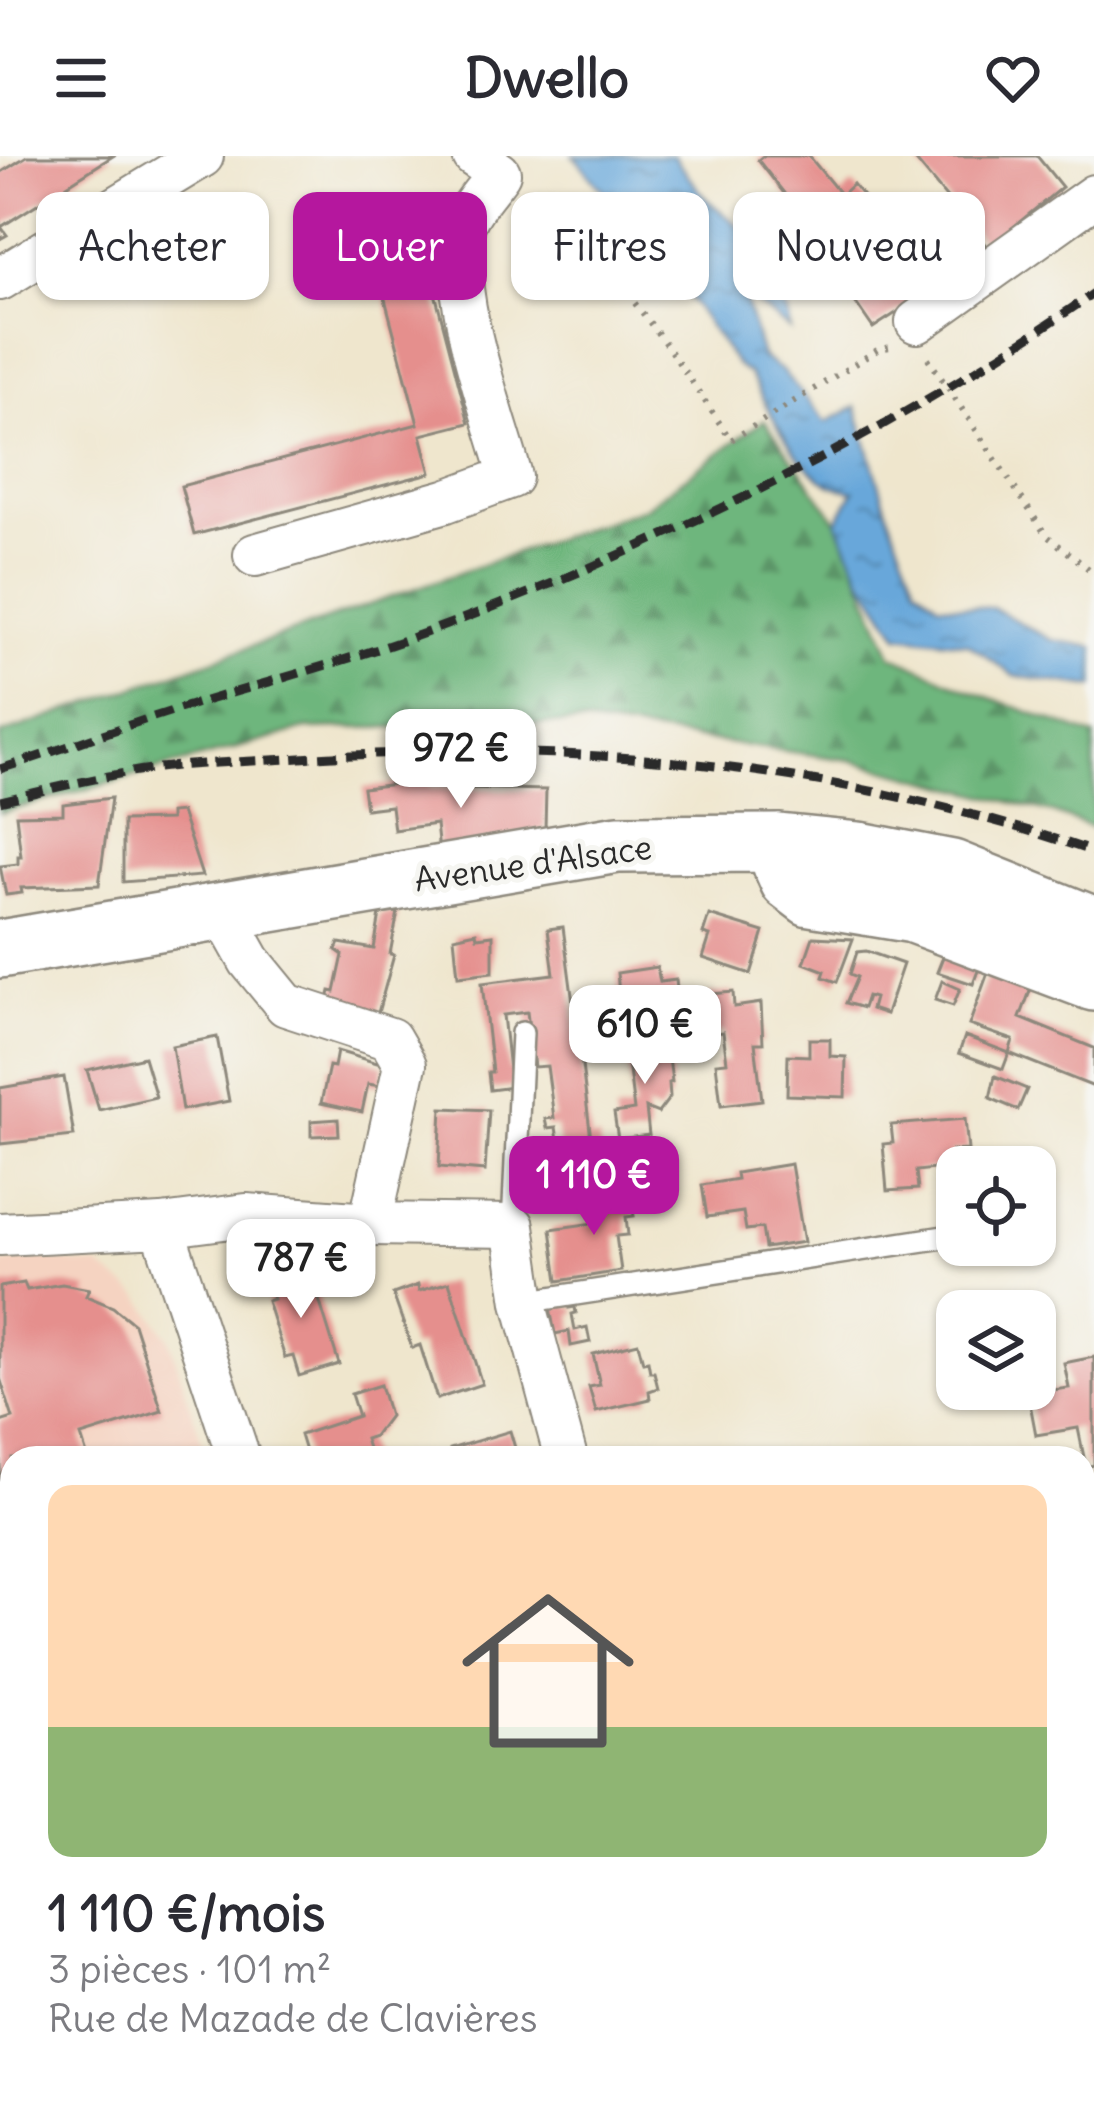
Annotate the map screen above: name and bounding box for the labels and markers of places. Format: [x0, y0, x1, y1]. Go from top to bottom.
pin: 972 € [377, 709, 545, 811]
pin: 610 € [561, 985, 729, 1087]
pin: 1 110 € [483, 1136, 705, 1238]
pin: 787 € [217, 1219, 385, 1321]

